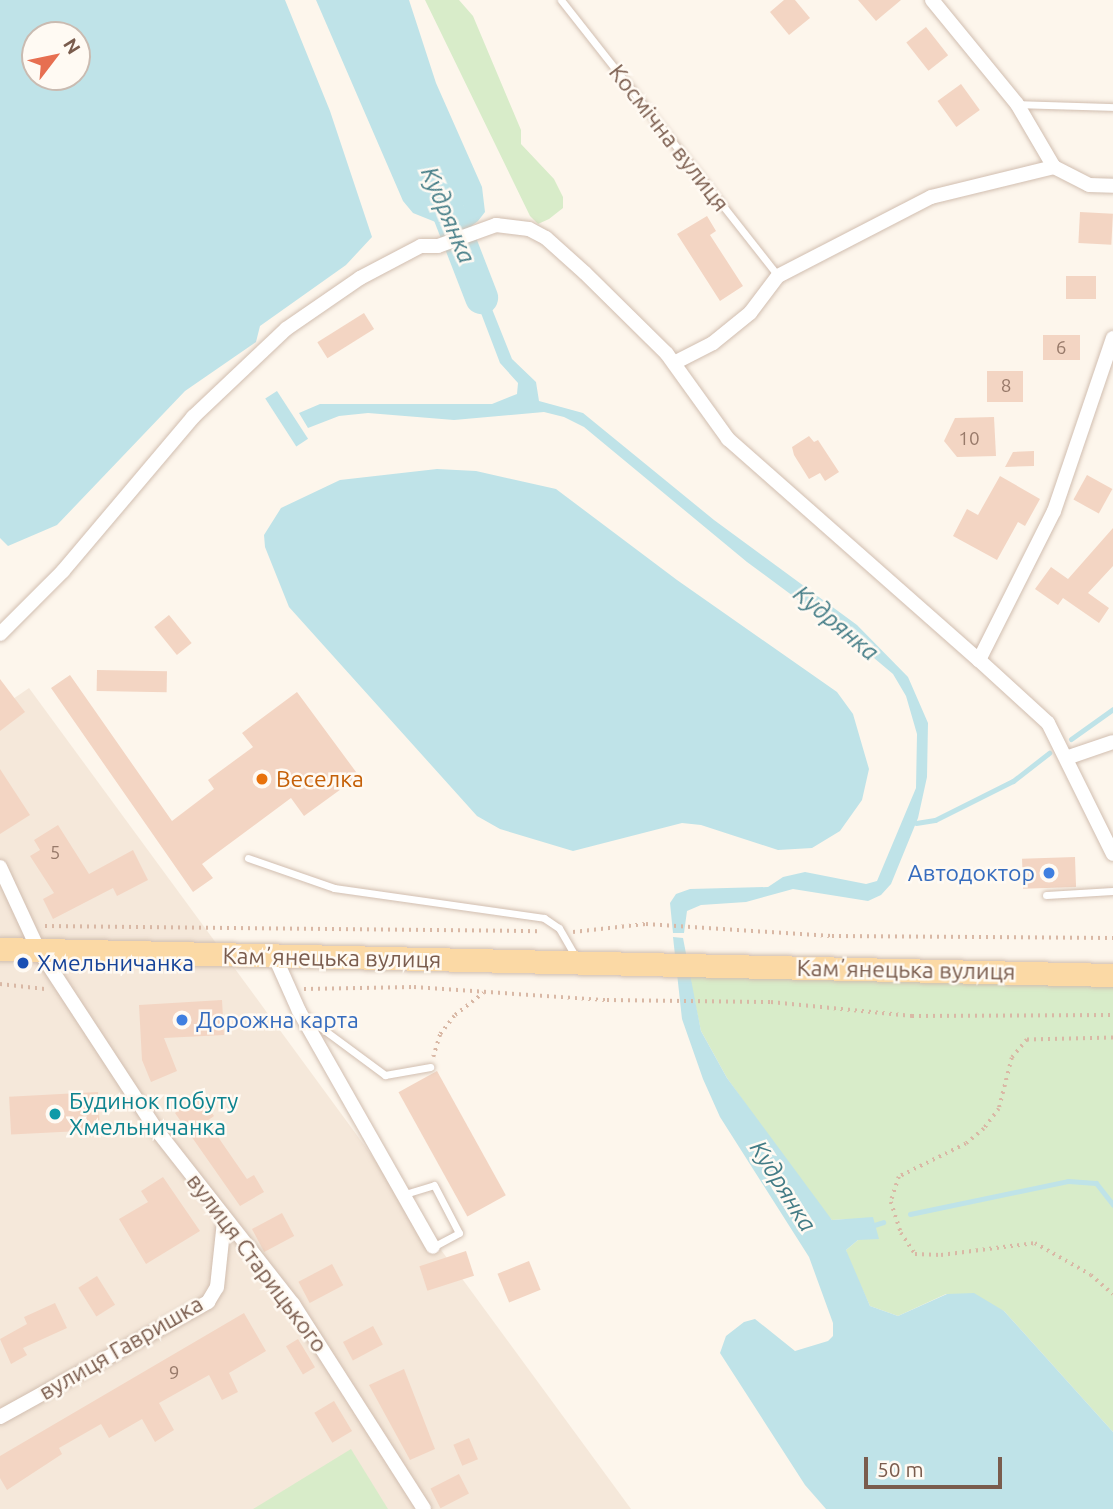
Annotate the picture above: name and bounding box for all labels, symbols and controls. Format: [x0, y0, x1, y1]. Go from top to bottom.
north arrow [21, 21, 91, 91]
text: N [59, 34, 85, 58]
street label: Космічна вулиця [603, 59, 735, 217]
water label: Кудрянка [415, 162, 481, 268]
house number: 6 [1056, 337, 1066, 359]
house number: 8 [1001, 375, 1011, 397]
house number: 10 [958, 428, 980, 450]
water label: Кудрянка [788, 579, 884, 667]
place label: Веселка [276, 765, 364, 793]
marker: Веселка [254, 771, 270, 787]
house number: 5 [50, 842, 60, 864]
place label: Автодоктор [908, 859, 1035, 887]
marker: Автодоктор [1041, 865, 1057, 881]
street label: Камʼянецька вулиця [222, 942, 442, 974]
place label: Хмельничанка [37, 949, 194, 977]
street label: Камʼянецька вулиця [796, 954, 1016, 986]
marker: Хмельничанка [15, 955, 31, 971]
place label: Дорожна карта [196, 1006, 359, 1034]
marker: Дорожна карта [174, 1012, 190, 1028]
place label: Будинок побуту Хмельничанка [69, 1087, 238, 1141]
marker: Будинок побуту Хмельничанка [47, 1106, 63, 1122]
water label: Кудрянка [744, 1135, 822, 1237]
street label: вулиця Старицького [181, 1168, 333, 1358]
street label: вулиця Гавришка [34, 1290, 208, 1406]
house number: 9 [169, 1362, 179, 1384]
scale bar [868, 1442, 1006, 1486]
text: 50 m [877, 1457, 924, 1481]

